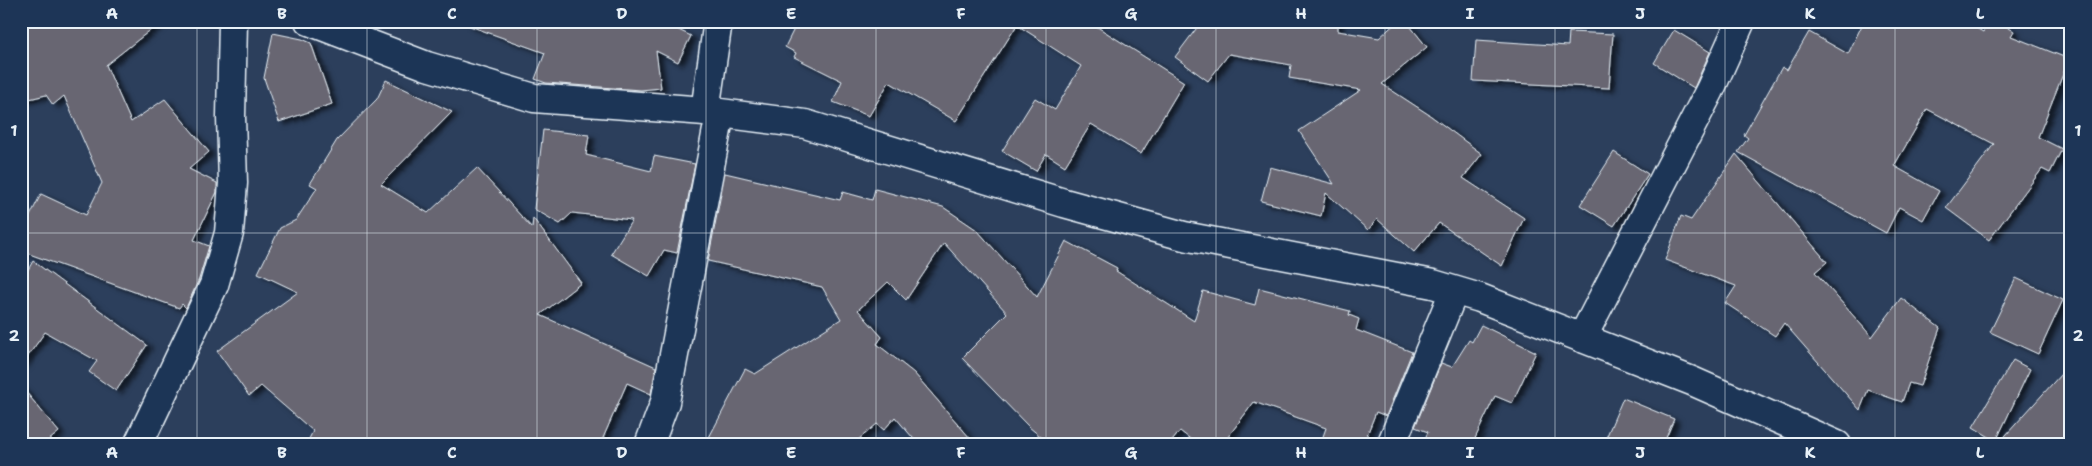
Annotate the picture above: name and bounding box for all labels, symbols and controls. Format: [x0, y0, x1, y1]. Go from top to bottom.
text: A [106, 3, 118, 24]
text: B [277, 3, 287, 24]
text: C [447, 3, 457, 24]
text: D [616, 3, 628, 24]
text: E [786, 3, 796, 24]
text: F [956, 3, 966, 24]
text: G [1125, 3, 1138, 24]
text: H [1295, 3, 1307, 24]
text: I [1466, 3, 1475, 24]
text: J [1635, 3, 1645, 24]
text: K [1805, 3, 1816, 24]
text: L [1976, 3, 1985, 24]
text: 1 [10, 120, 18, 141]
text: 1 [2074, 120, 2082, 141]
text: 2 [8, 325, 20, 346]
text: 2 [2072, 325, 2084, 346]
text: A [106, 442, 118, 463]
text: B [277, 442, 287, 463]
text: C [447, 442, 457, 463]
text: D [616, 442, 628, 463]
text: E [786, 442, 796, 463]
text: F [956, 442, 966, 463]
text: G [1125, 442, 1138, 463]
text: H [1295, 442, 1307, 463]
text: I [1466, 442, 1475, 463]
text: J [1635, 442, 1645, 463]
text: K [1805, 442, 1816, 463]
text: L [1976, 442, 1985, 463]

